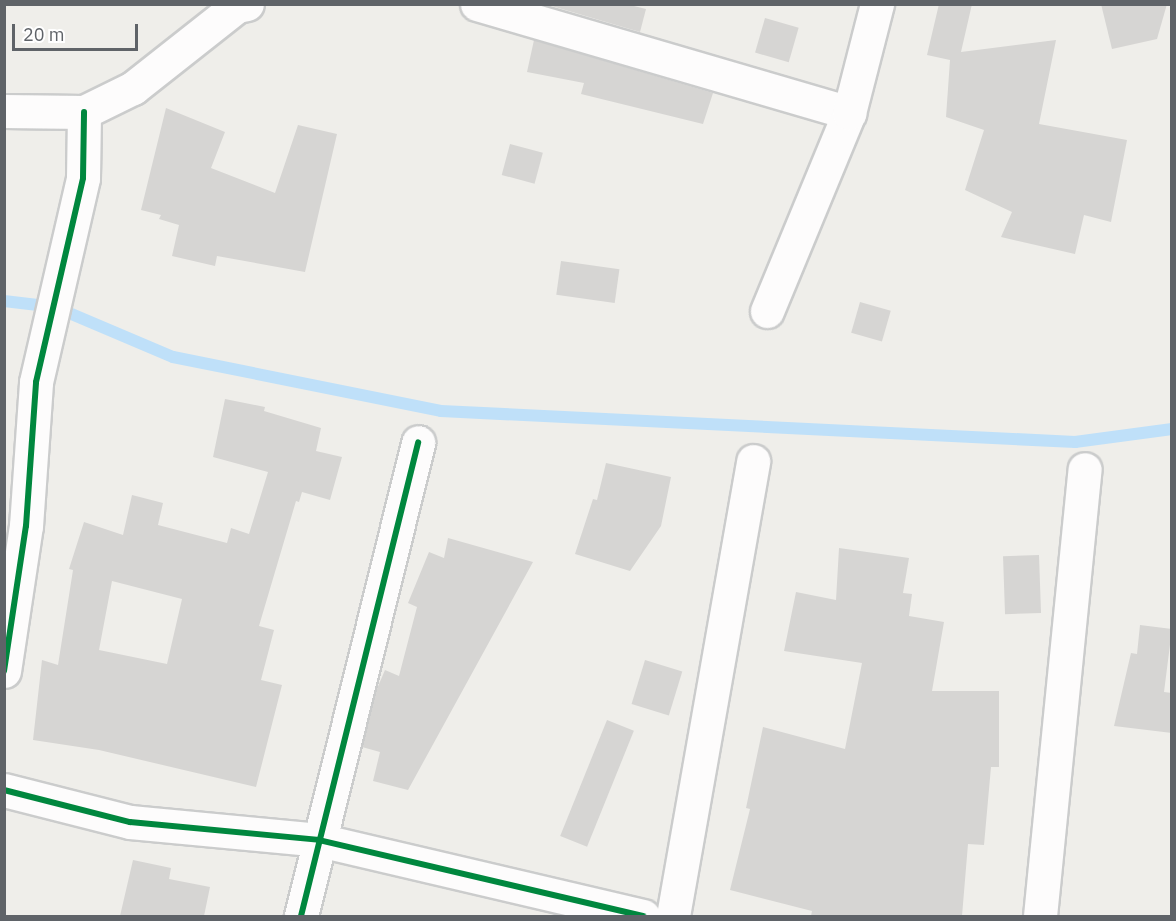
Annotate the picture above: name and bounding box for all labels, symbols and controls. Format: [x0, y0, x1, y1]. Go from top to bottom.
scale bar [15, 12, 141, 50]
text: 20 m [23, 23, 65, 46]

